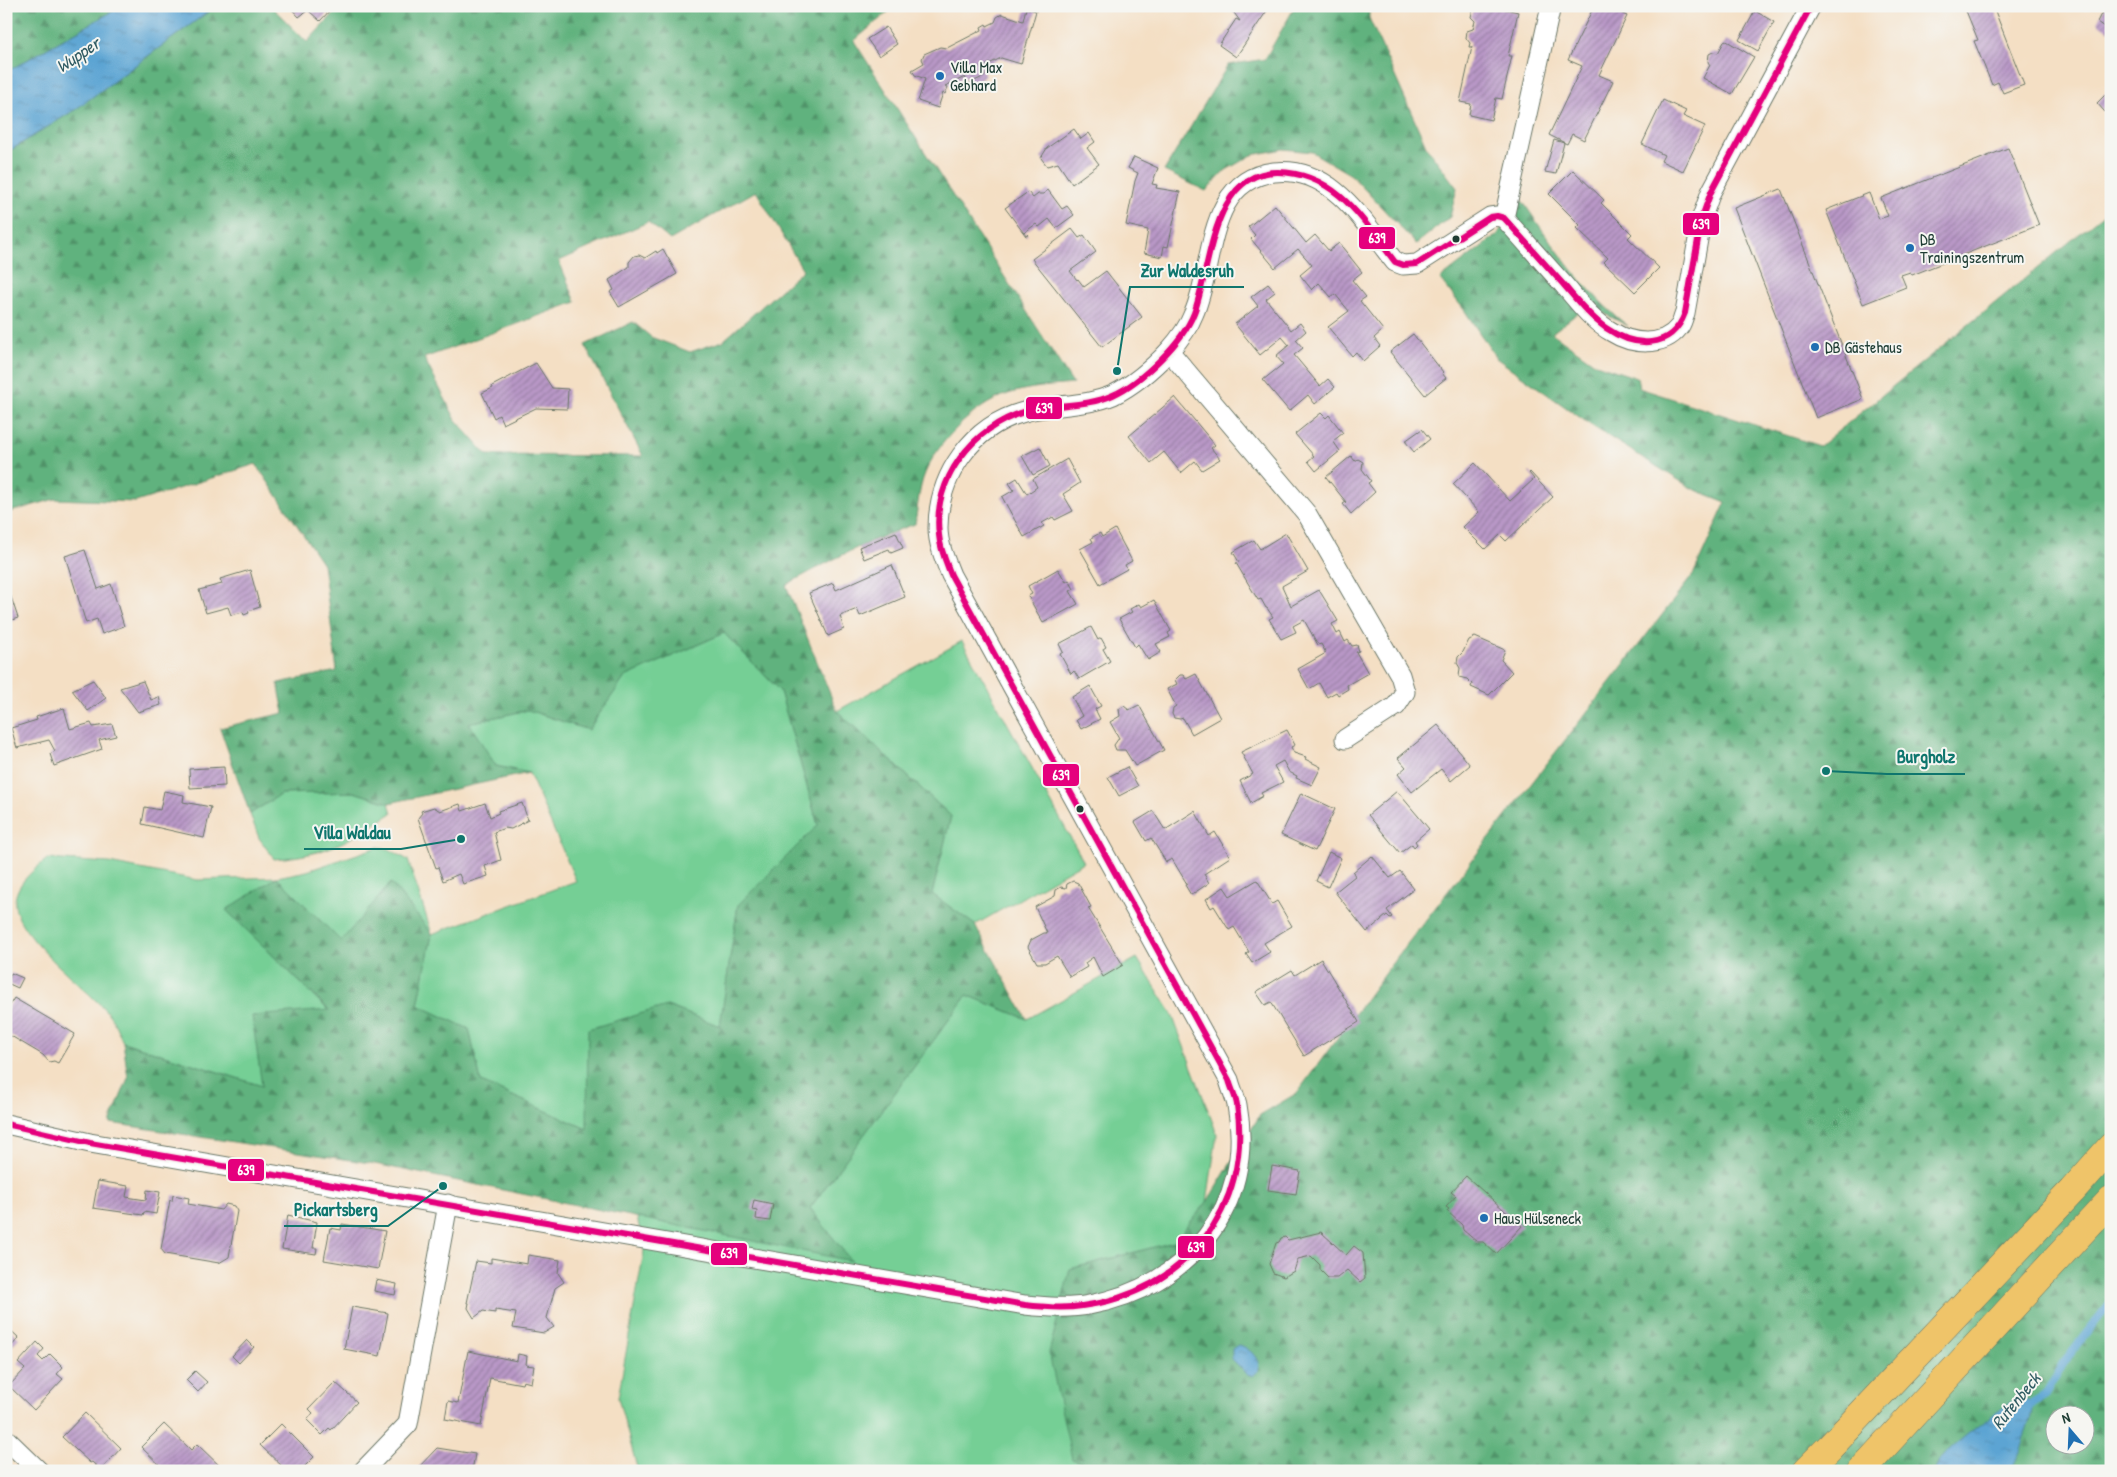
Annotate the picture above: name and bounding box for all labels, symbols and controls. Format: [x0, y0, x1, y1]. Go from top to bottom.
water label: Wupper [51, 30, 106, 78]
place label: Villa Max Gebhard [950, 56, 1002, 96]
marker: Villa Max Gebhard [934, 70, 946, 82]
line badge: 639 [1682, 212, 1720, 236]
text: 639 [1693, 214, 1710, 233]
line badge: 639 [1358, 226, 1396, 250]
text: 639 [1369, 228, 1386, 247]
place label: DB Trainingszentrum [1920, 228, 2024, 268]
unlabelled marker [1451, 234, 1461, 244]
marker: DB Trainingszentrum [1904, 242, 1916, 254]
callout: Zur Waldesruh [1130, 254, 1244, 287]
text: Zur Waldesruh [1140, 258, 1234, 283]
place label: DB Gästehaus [1825, 336, 1902, 358]
marker: DB Gästehaus [1809, 341, 1821, 353]
line badge: 639 [1025, 396, 1063, 420]
text: 639 [1036, 398, 1053, 417]
callout: Burgholz [1887, 741, 1965, 774]
text: Burgholz [1897, 744, 1956, 770]
line badge: 639 [1042, 763, 1080, 787]
text: 639 [1053, 765, 1070, 784]
unlabelled marker [1075, 804, 1085, 814]
callout: Villa Waldau [304, 816, 401, 849]
text: Villa Waldau [313, 820, 391, 845]
line badge: 639 [227, 1158, 265, 1182]
text: 639 [238, 1160, 255, 1179]
callout: Pickartsberg [284, 1193, 388, 1226]
text: Pickartsberg [294, 1197, 378, 1223]
place label: Haus Hülseneck [1494, 1207, 1581, 1229]
marker: Haus Hülseneck [1478, 1212, 1490, 1224]
line badge: 639 [1177, 1235, 1215, 1259]
text: 639 [1188, 1237, 1205, 1256]
line badge: 639 [710, 1242, 748, 1266]
text: 639 [721, 1243, 738, 1262]
water label: Rutenbeck [1985, 1366, 2047, 1434]
north arrow [2044, 1404, 2094, 1454]
text: N [2059, 1407, 2073, 1427]

